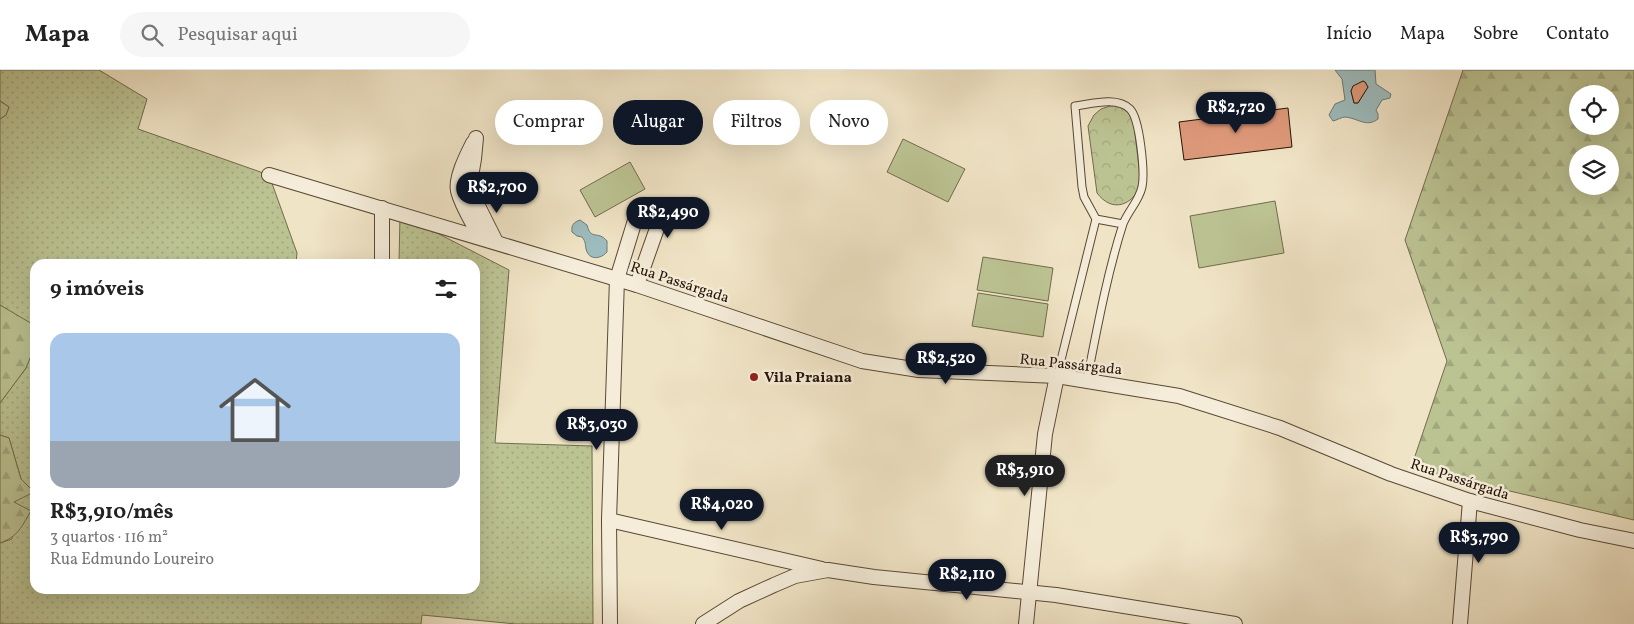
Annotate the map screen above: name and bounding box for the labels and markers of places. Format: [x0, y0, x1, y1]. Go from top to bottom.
pin: R$2,720 [1190, 92, 1282, 134]
pin: R$2,700 [451, 172, 543, 214]
pin: R$2,490 [622, 196, 714, 239]
pin: R$2,520 [900, 342, 992, 385]
place label: Vila Praiana [764, 368, 852, 389]
marker: Vila Praiana [748, 371, 760, 383]
pin: R$3,030 [551, 408, 643, 451]
pin: R$3,910 [979, 454, 1071, 497]
pin: R$4,020 [676, 488, 768, 531]
pin: R$3,790 [1433, 522, 1525, 564]
pin: R$2,110 [921, 558, 1013, 601]

